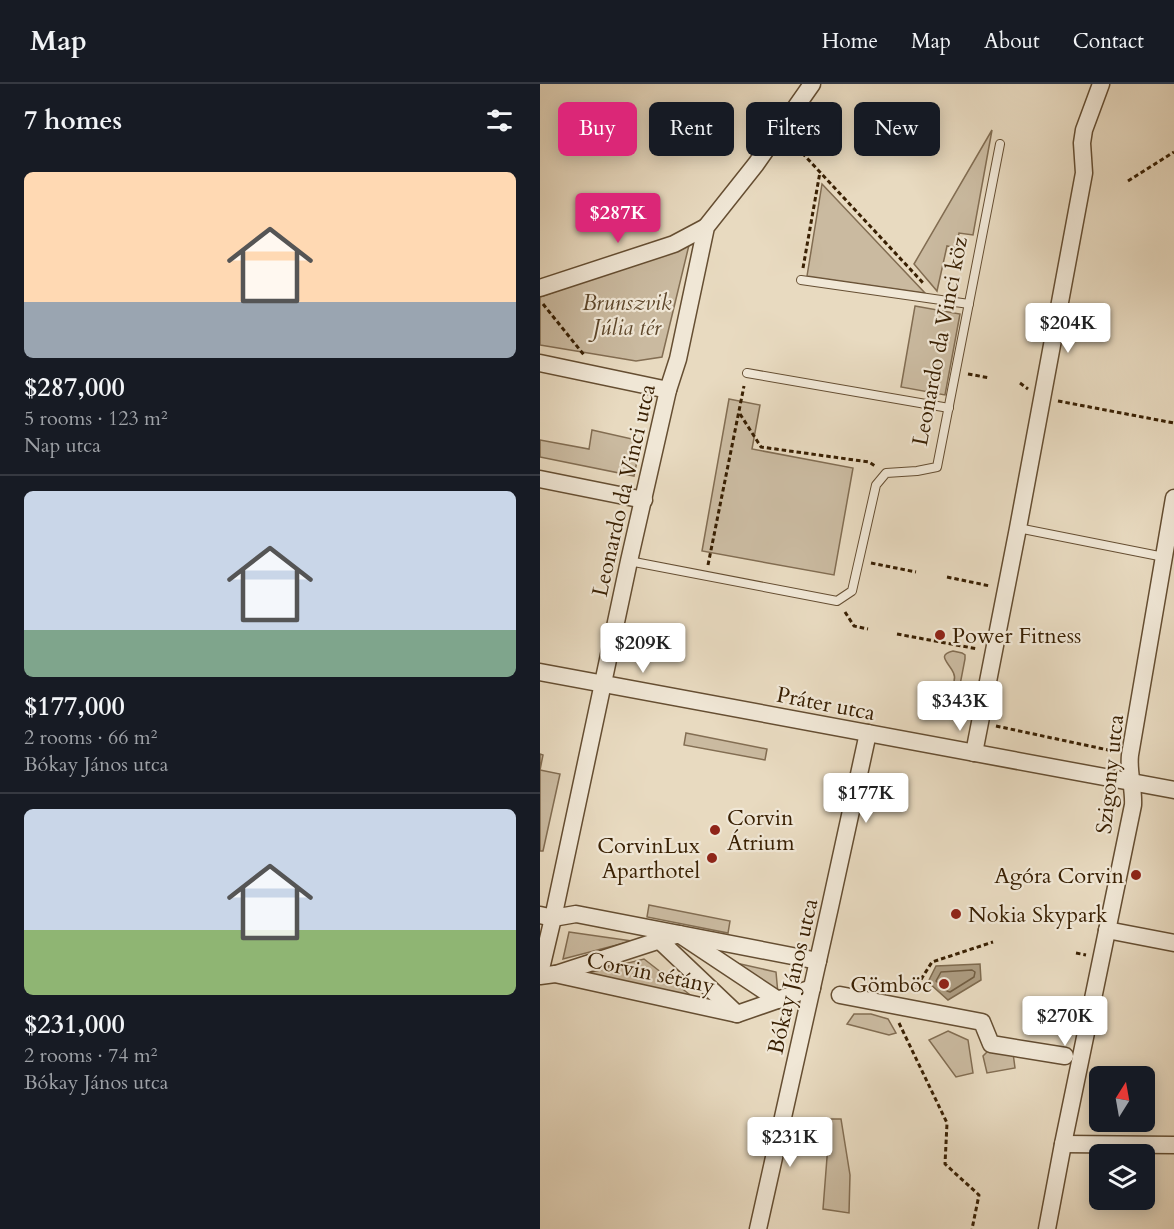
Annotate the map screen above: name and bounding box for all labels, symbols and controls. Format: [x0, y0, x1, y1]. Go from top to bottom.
text: Map [30, 22, 87, 60]
text: Home [822, 27, 878, 56]
text: Map [911, 27, 951, 56]
text: About [984, 27, 1040, 56]
text: Contact [1073, 27, 1144, 56]
chip: Buy [558, 102, 637, 156]
chip: Rent [649, 102, 734, 156]
chip: Filters [746, 102, 842, 156]
chip: New [854, 102, 940, 156]
text: 7 homes [24, 103, 122, 138]
icon: filters [483, 104, 516, 137]
pin: $287K [576, 193, 660, 244]
text: $287K [589, 199, 647, 226]
icon: home [216, 211, 324, 319]
street label: Leonardo da Vinci köz [905, 234, 975, 448]
park label: Brunszvik Júlia tér [582, 288, 672, 343]
pin: $204K [1026, 303, 1110, 354]
text: $204K [1039, 309, 1097, 336]
text: $287,000 [24, 370, 125, 405]
street label: Leonardo da Vinci utca [585, 380, 663, 600]
text: 5 rooms · 123 m² [24, 405, 168, 432]
text: Nap utca [24, 432, 101, 459]
icon: home [216, 530, 324, 638]
place label: Power Fitness [952, 621, 1081, 651]
pin: $209K [601, 623, 685, 674]
marker: Power Fitness [933, 628, 947, 642]
text: $209K [614, 629, 672, 656]
street label: Práter utca [774, 680, 878, 728]
pin: $343K [918, 681, 1002, 732]
text: $343K [931, 687, 989, 714]
text: $177,000 [24, 689, 125, 724]
street label: Szigony utca [1089, 712, 1131, 835]
text: 2 rooms · 66 m² [24, 724, 157, 751]
text: Bókay János utca [24, 751, 168, 778]
pin: $177K [824, 773, 908, 824]
text: $177K [837, 779, 895, 806]
place label: Corvin Átrium [727, 803, 795, 858]
marker: Corvin Átrium [708, 823, 722, 837]
place label: CorvinLux Aparthotel [597, 831, 700, 886]
icon: home [216, 848, 324, 956]
marker: CorvinLux Aparthotel [705, 851, 719, 865]
place label: Agóra Corvin [994, 861, 1124, 891]
marker: Agóra Corvin [1129, 868, 1143, 882]
street label: Bókay János utca [760, 895, 826, 1057]
place label: Nokia Skypark [968, 900, 1108, 930]
marker: Nokia Skypark [949, 907, 963, 921]
street label: Corvin sétány [584, 945, 718, 1001]
place label: Gömböc [850, 970, 932, 1000]
marker: Gömböc [937, 977, 951, 991]
pin: $270K [1023, 996, 1107, 1047]
text: $270K [1036, 1002, 1094, 1029]
text: $231,000 [24, 1007, 125, 1042]
text: 2 rooms · 74 m² [24, 1042, 157, 1069]
north arrow [1089, 1066, 1155, 1132]
map controls [1089, 1066, 1155, 1210]
text: Bókay János utca [24, 1069, 168, 1096]
pin: $231K [748, 1117, 832, 1168]
text: $231K [761, 1123, 819, 1150]
button: layers [1089, 1144, 1155, 1210]

